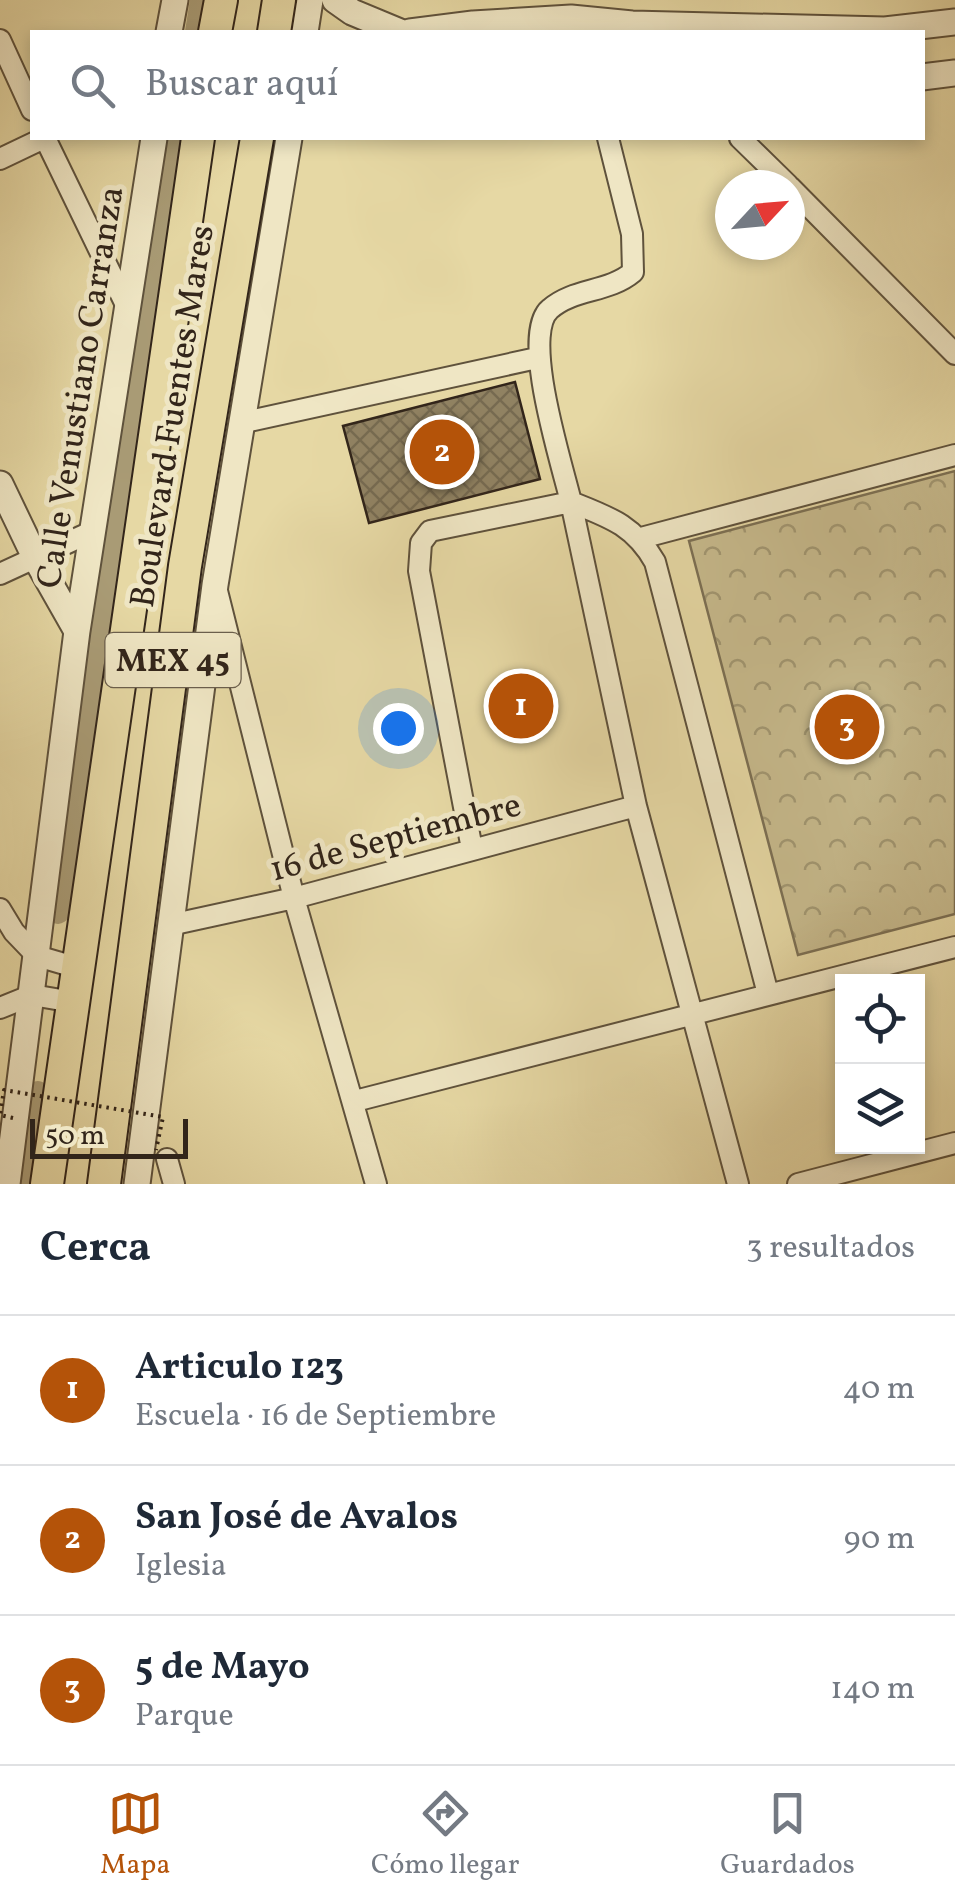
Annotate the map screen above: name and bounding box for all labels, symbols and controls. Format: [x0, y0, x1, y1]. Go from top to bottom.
search box [30, 30, 925, 140]
icon: search [65, 58, 120, 113]
text: Buscar aquí [145, 59, 338, 112]
north arrow [715, 170, 805, 260]
street label: Calle Venustiano Carranza [26, 183, 137, 592]
street label: Boulevard Fuentes Mares [120, 222, 228, 611]
pin: 2 [410, 414, 474, 490]
road number: MEX 45 [106, 633, 240, 687]
pin: 1 [488, 668, 554, 744]
pin: 3 [814, 690, 880, 764]
your location [373, 703, 424, 754]
street label: 16 de Septiembre [265, 782, 527, 896]
map controls [835, 974, 925, 1154]
button: locate [835, 974, 925, 1064]
button: layers [835, 1064, 925, 1154]
scale bar [30, 1114, 188, 1158]
text: 50 m [45, 1117, 105, 1156]
text: Cerca [40, 1220, 151, 1279]
text: 3 resultados [746, 1227, 915, 1271]
text: Articulo 123 [135, 1342, 344, 1395]
text: 1 [66, 1368, 79, 1412]
text: 40 m [843, 1368, 915, 1412]
text: Escuela · 16 de Septiembre [135, 1395, 496, 1439]
text: San José de Avalos [135, 1492, 458, 1545]
text: 2 [64, 1518, 81, 1562]
text: 90 m [844, 1518, 915, 1562]
text: Iglesia [135, 1545, 227, 1589]
text: 5 de Mayo [135, 1642, 310, 1695]
text: 3 [64, 1668, 81, 1712]
text: 140 m [830, 1668, 915, 1712]
text: Parque [135, 1695, 234, 1739]
tab: Mapa [100, 1786, 170, 1885]
tab: Cómo llegar [371, 1786, 520, 1885]
tab: Guardados [720, 1786, 855, 1885]

